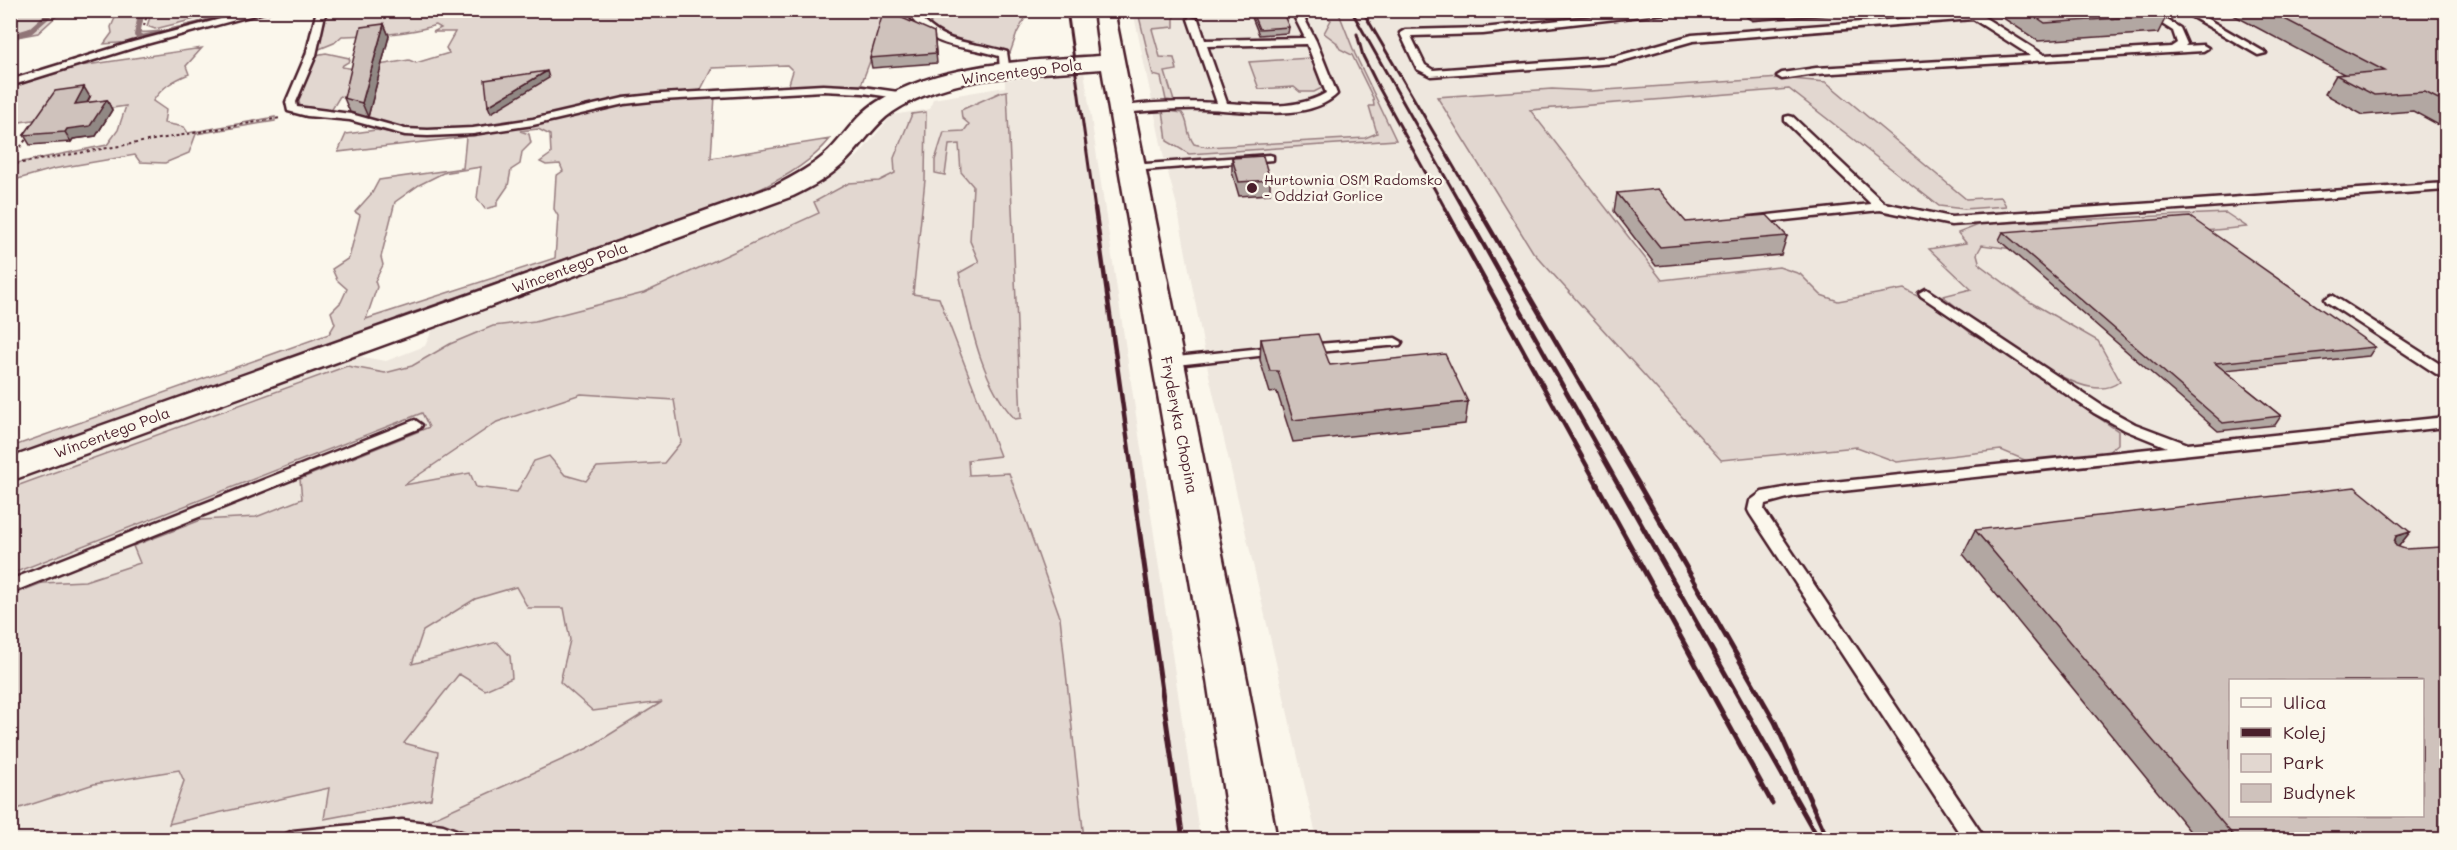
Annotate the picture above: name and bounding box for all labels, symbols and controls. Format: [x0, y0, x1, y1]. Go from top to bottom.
street label: Wincentego Pola [960, 54, 1084, 88]
place label: Hurtownia OSM Radomsko - Oddział Gorlice [1264, 170, 1442, 205]
marker: Hurtownia OSM Radomsko - Oddział Gorlice [1245, 181, 1259, 195]
street label: Wincentego Pola [509, 237, 630, 297]
street label: Fryderyka Chopina [1157, 354, 1203, 495]
street label: Wincentego Pola [51, 402, 172, 462]
legend [2229, 679, 2424, 817]
text: Ulica [2283, 690, 2327, 714]
text: Kolej [2283, 720, 2326, 744]
text: Park [2283, 750, 2324, 774]
text: Budynek [2283, 780, 2356, 804]

